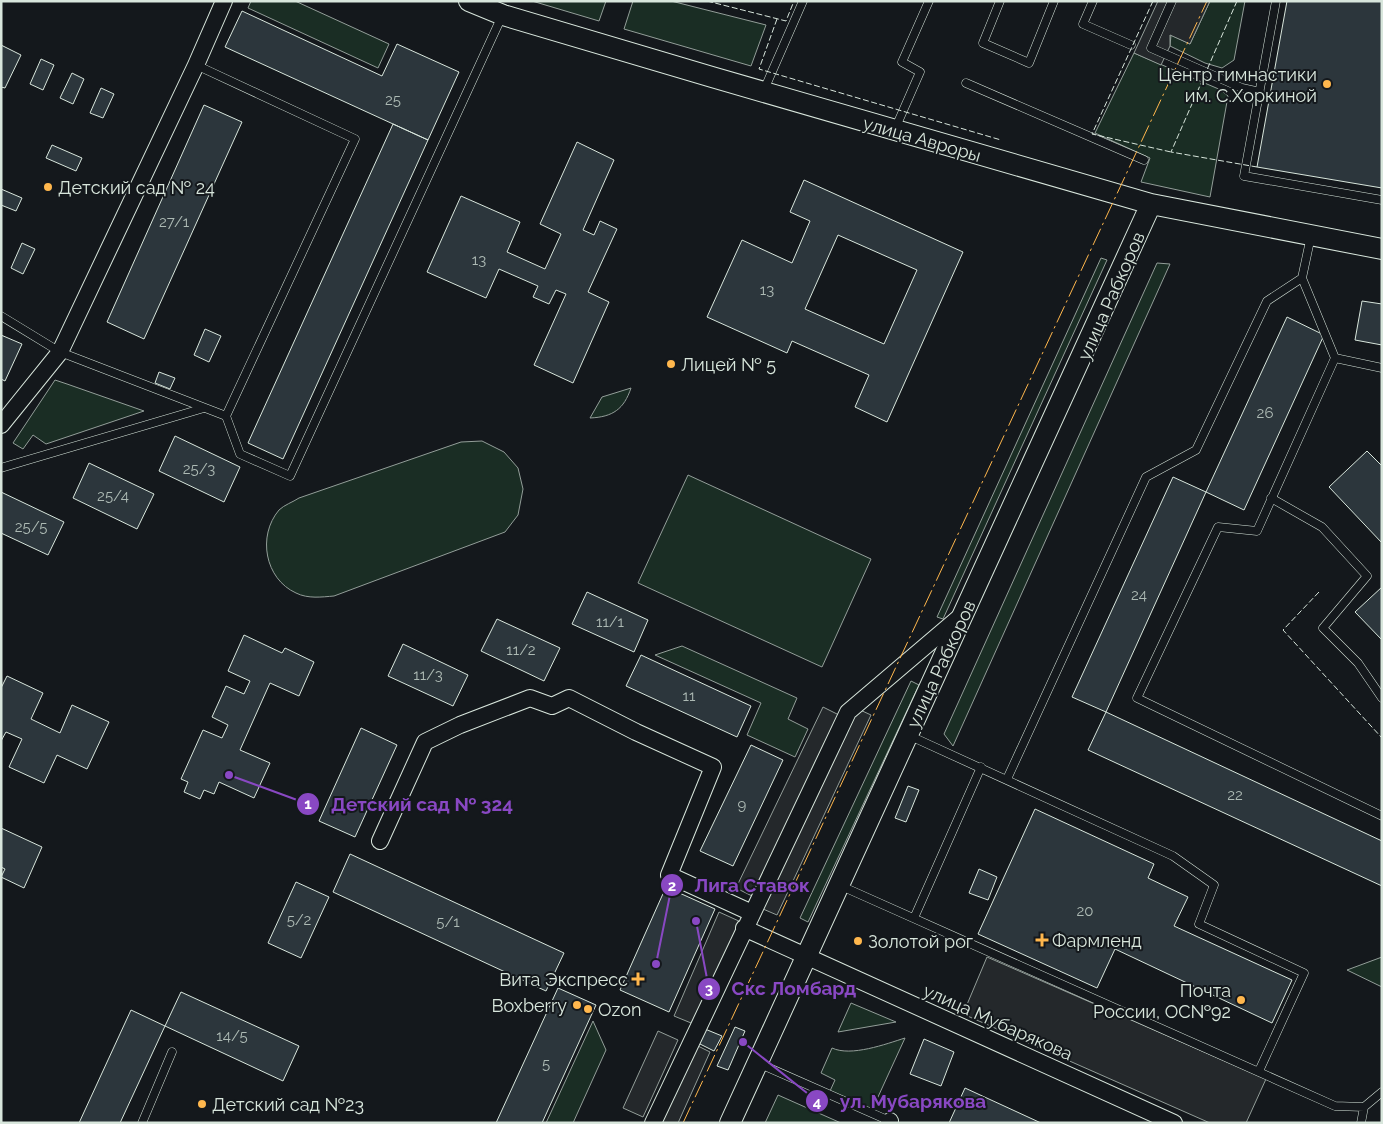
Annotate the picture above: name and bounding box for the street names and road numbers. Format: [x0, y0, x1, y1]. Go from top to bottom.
street label: улица Авроры [861, 112, 983, 166]
street label: улица Рабкоров [1073, 229, 1149, 363]
street label: улица Рабкоров [902, 597, 980, 731]
street label: улица Мубарякова [920, 980, 1076, 1064]

